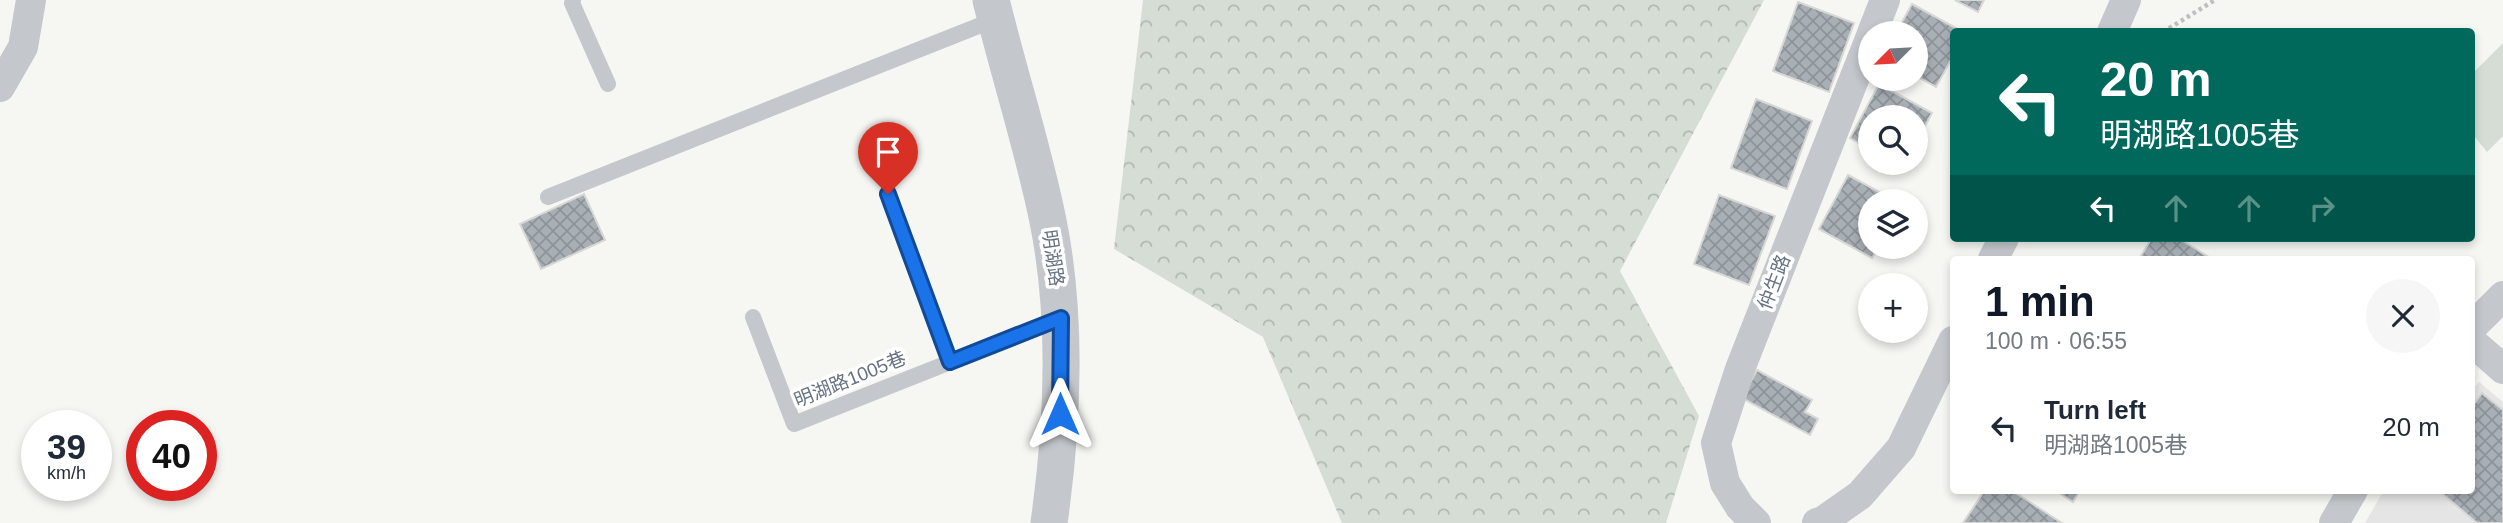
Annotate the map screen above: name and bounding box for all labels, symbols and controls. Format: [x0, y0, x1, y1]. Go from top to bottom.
north arrow [1858, 21, 1928, 91]
map controls [1858, 21, 1928, 343]
text: 20 m [2100, 52, 2212, 106]
icon: left [1985, 56, 2076, 147]
button: search [1858, 105, 1928, 175]
text: 明湖路1005巷 [2100, 117, 2299, 153]
pin [858, 122, 918, 194]
icon: arrive [869, 133, 907, 171]
button: layers [1858, 189, 1928, 259]
icon: left [2084, 189, 2122, 227]
icon: ahead [2157, 189, 2195, 227]
icon: ahead [2230, 189, 2268, 227]
icon: right [2303, 189, 2341, 227]
street label: 明湖路 [1039, 228, 1067, 288]
street label: 仲生路 [1754, 252, 1794, 312]
button: + [1858, 273, 1928, 343]
text: 1 min [1985, 278, 2095, 325]
button: close [2366, 279, 2440, 353]
text: 100 m · 06:55 [1985, 328, 2127, 354]
street label: 明湖路1005巷 [791, 347, 909, 411]
position arrow [1023, 377, 1097, 451]
text: Turn left [2044, 395, 2146, 425]
icon: left [1985, 409, 2023, 447]
speed limit sign: 40 [126, 410, 217, 501]
text: 20 m [2382, 412, 2440, 442]
text: 39 [47, 427, 86, 466]
text: 明湖路1005巷 [2044, 432, 2187, 458]
text: km/h [47, 463, 86, 483]

